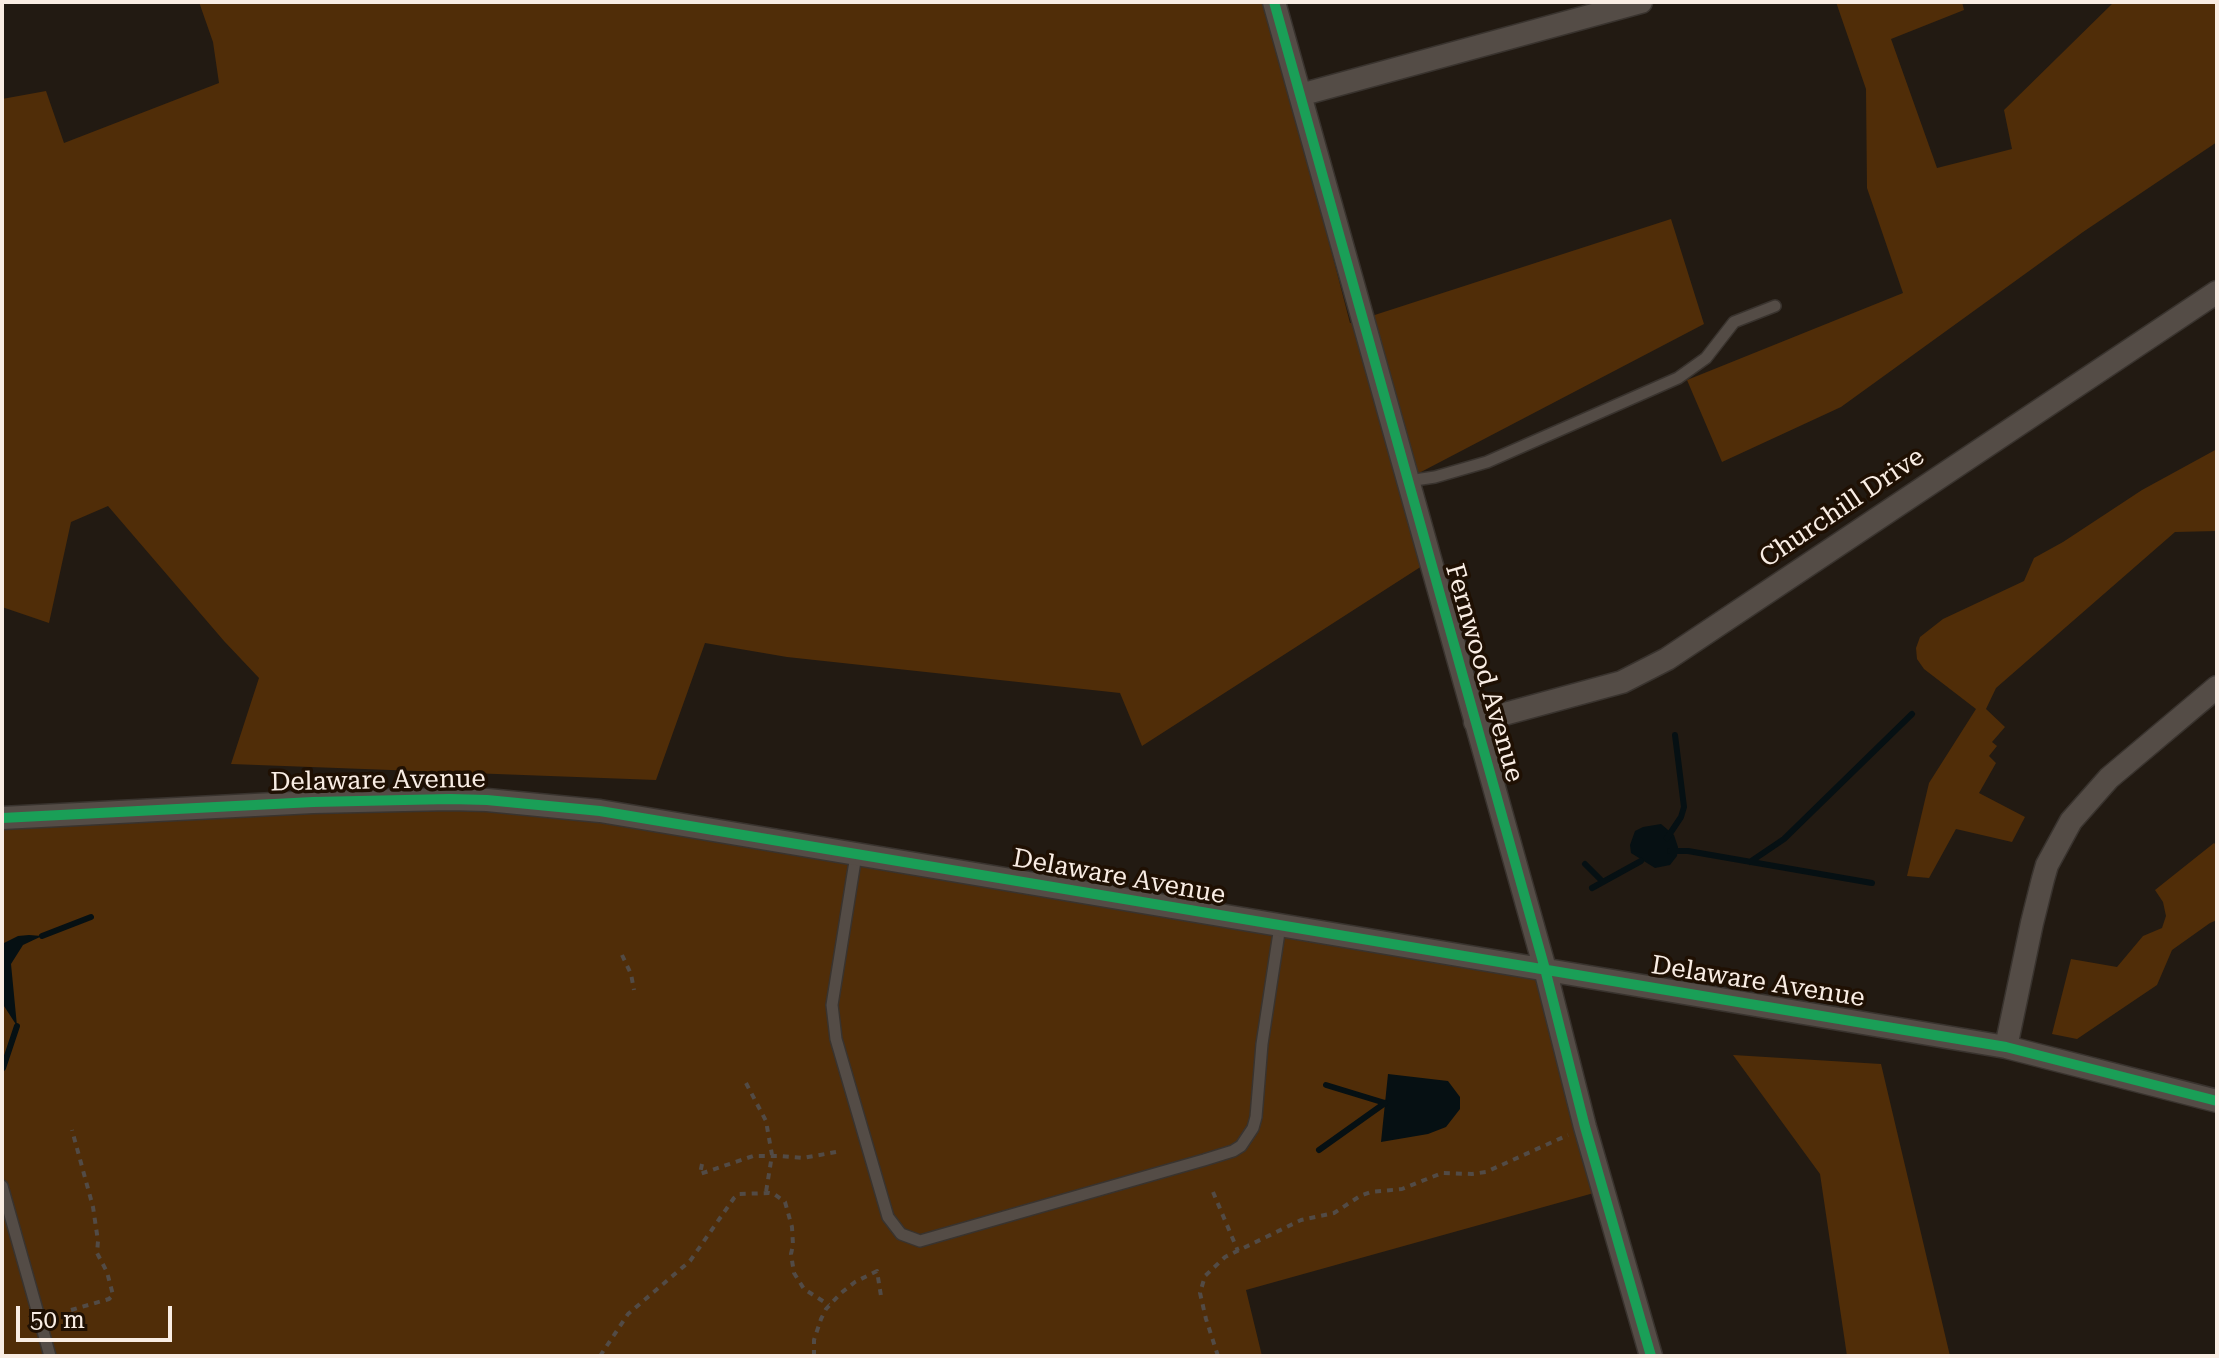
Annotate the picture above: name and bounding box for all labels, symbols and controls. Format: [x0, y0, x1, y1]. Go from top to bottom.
street label: Churchill Drive [1754, 441, 1930, 575]
street label: Fernwood Avenue [1438, 560, 1530, 786]
street label: Delaware Avenue [270, 764, 486, 798]
street label: Delaware Avenue [1010, 843, 1228, 911]
street label: Delaware Avenue [1649, 950, 1867, 1014]
scale bar [20, 1290, 176, 1340]
text: 50 m [30, 1306, 85, 1334]

